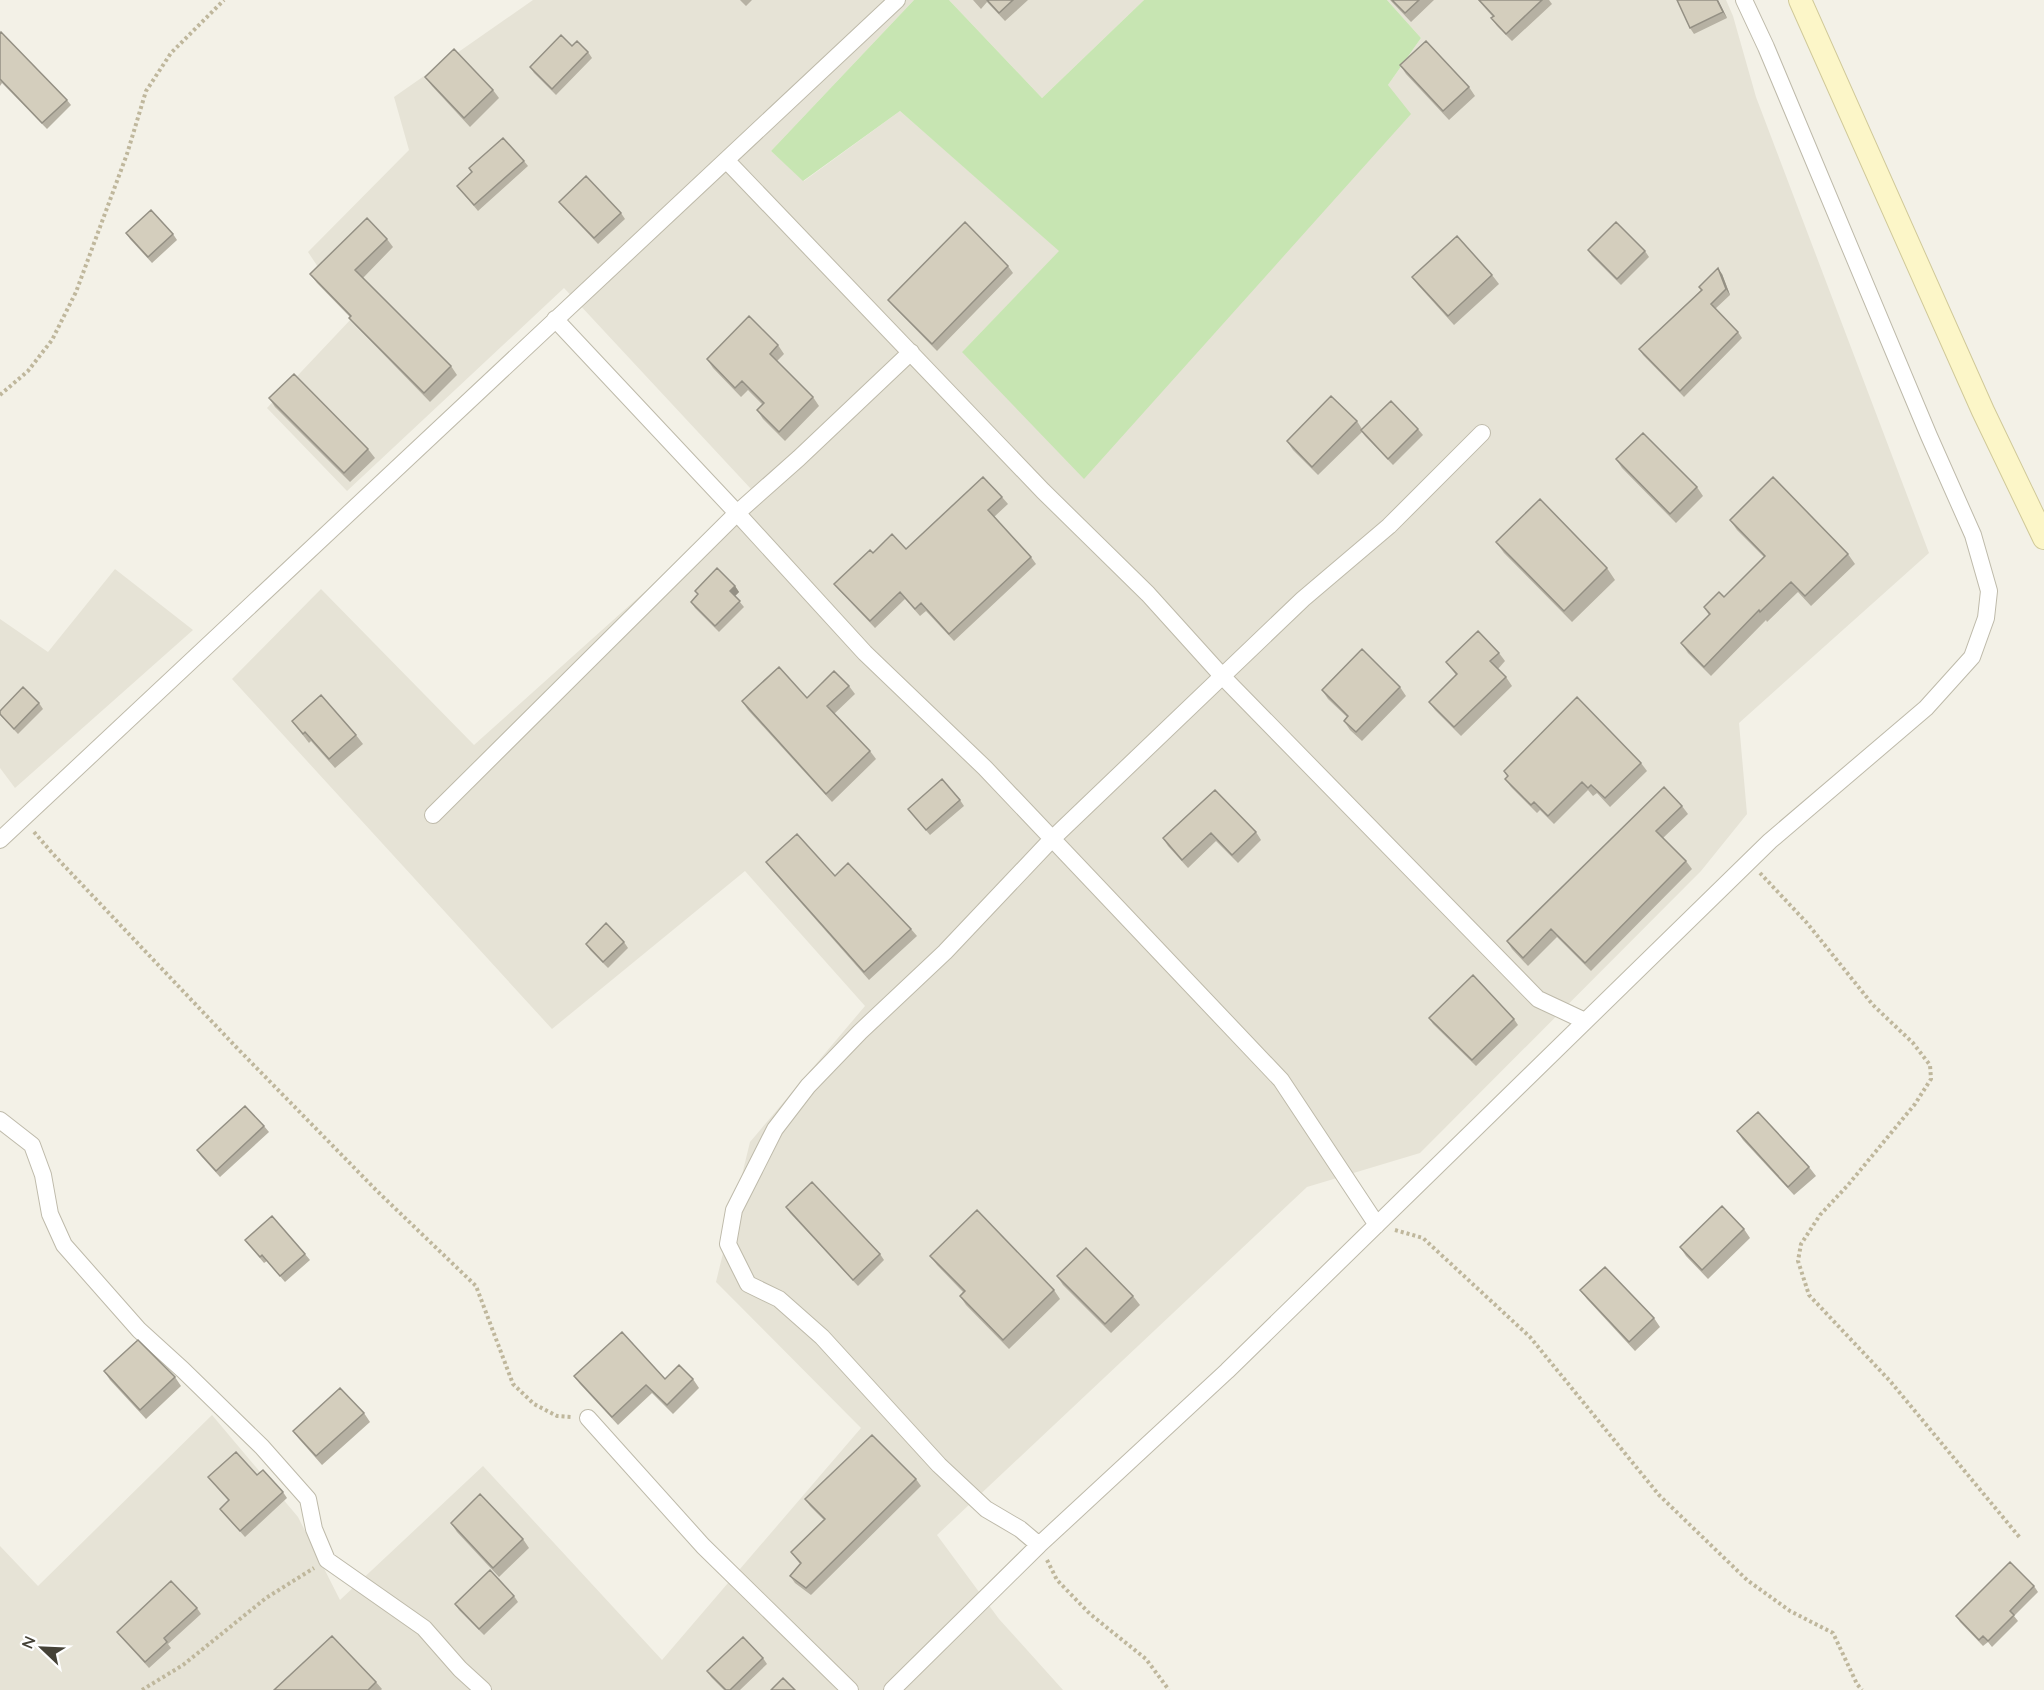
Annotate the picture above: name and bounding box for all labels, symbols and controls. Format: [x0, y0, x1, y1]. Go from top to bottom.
north arrow [12, 1618, 72, 1678]
text: N [17, 1633, 40, 1651]

